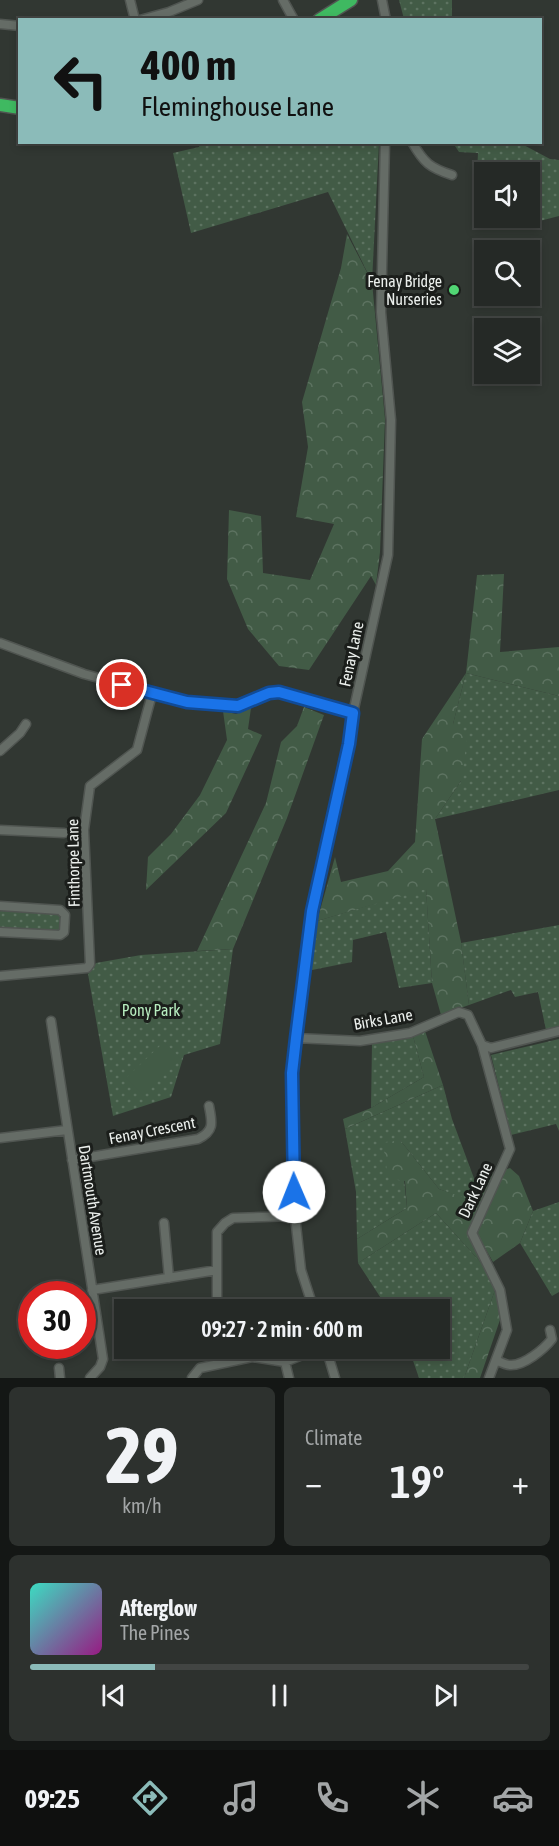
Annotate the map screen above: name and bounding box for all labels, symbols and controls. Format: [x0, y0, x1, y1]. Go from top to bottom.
text: 400 m [141, 41, 236, 89]
icon: left [42, 42, 120, 120]
text: Fleminghouse Lane [141, 91, 334, 122]
map controls [474, 162, 540, 384]
button: sound [474, 162, 540, 228]
button: search [474, 240, 540, 306]
place label: Fenay Bridge Nurseries [367, 272, 442, 308]
marker: Fenay Bridge Nurseries [447, 283, 461, 297]
button: layers [474, 318, 540, 384]
street label: Fenay Lane [335, 620, 368, 688]
pin [96, 659, 147, 710]
icon: arrive [105, 668, 138, 701]
street label: Finthorpe Lane [63, 819, 84, 907]
park label: Pony Park [122, 1001, 180, 1020]
street label: Birks Lane [352, 1005, 414, 1033]
street label: Fenay Crescent [107, 1113, 197, 1148]
street label: Dartmouth Avenue [75, 1144, 111, 1256]
street label: Dark Lane [454, 1159, 496, 1221]
position arrow [262, 1160, 326, 1224]
speed limit sign: 30 [18, 1281, 96, 1359]
text: 09:27 · 2 min · 600 m [201, 1316, 363, 1342]
text: 29 [105, 1410, 179, 1500]
text: Climate [305, 1426, 362, 1449]
text: 19° [390, 1456, 444, 1508]
text: − [305, 1463, 322, 1501]
text: + [512, 1463, 529, 1501]
text: km/h [122, 1494, 162, 1517]
text: Afterglow [120, 1595, 197, 1621]
text: The Pines [120, 1621, 190, 1644]
icon: previous [97, 1679, 130, 1712]
icon: pause [263, 1679, 296, 1712]
icon: next [429, 1679, 462, 1712]
icon: directions [129, 1777, 171, 1819]
icon: music [220, 1777, 262, 1819]
icon: phone [311, 1777, 353, 1819]
icon: climate [402, 1777, 444, 1819]
icon: car [492, 1777, 534, 1819]
text: 09:25 [24, 1783, 80, 1814]

